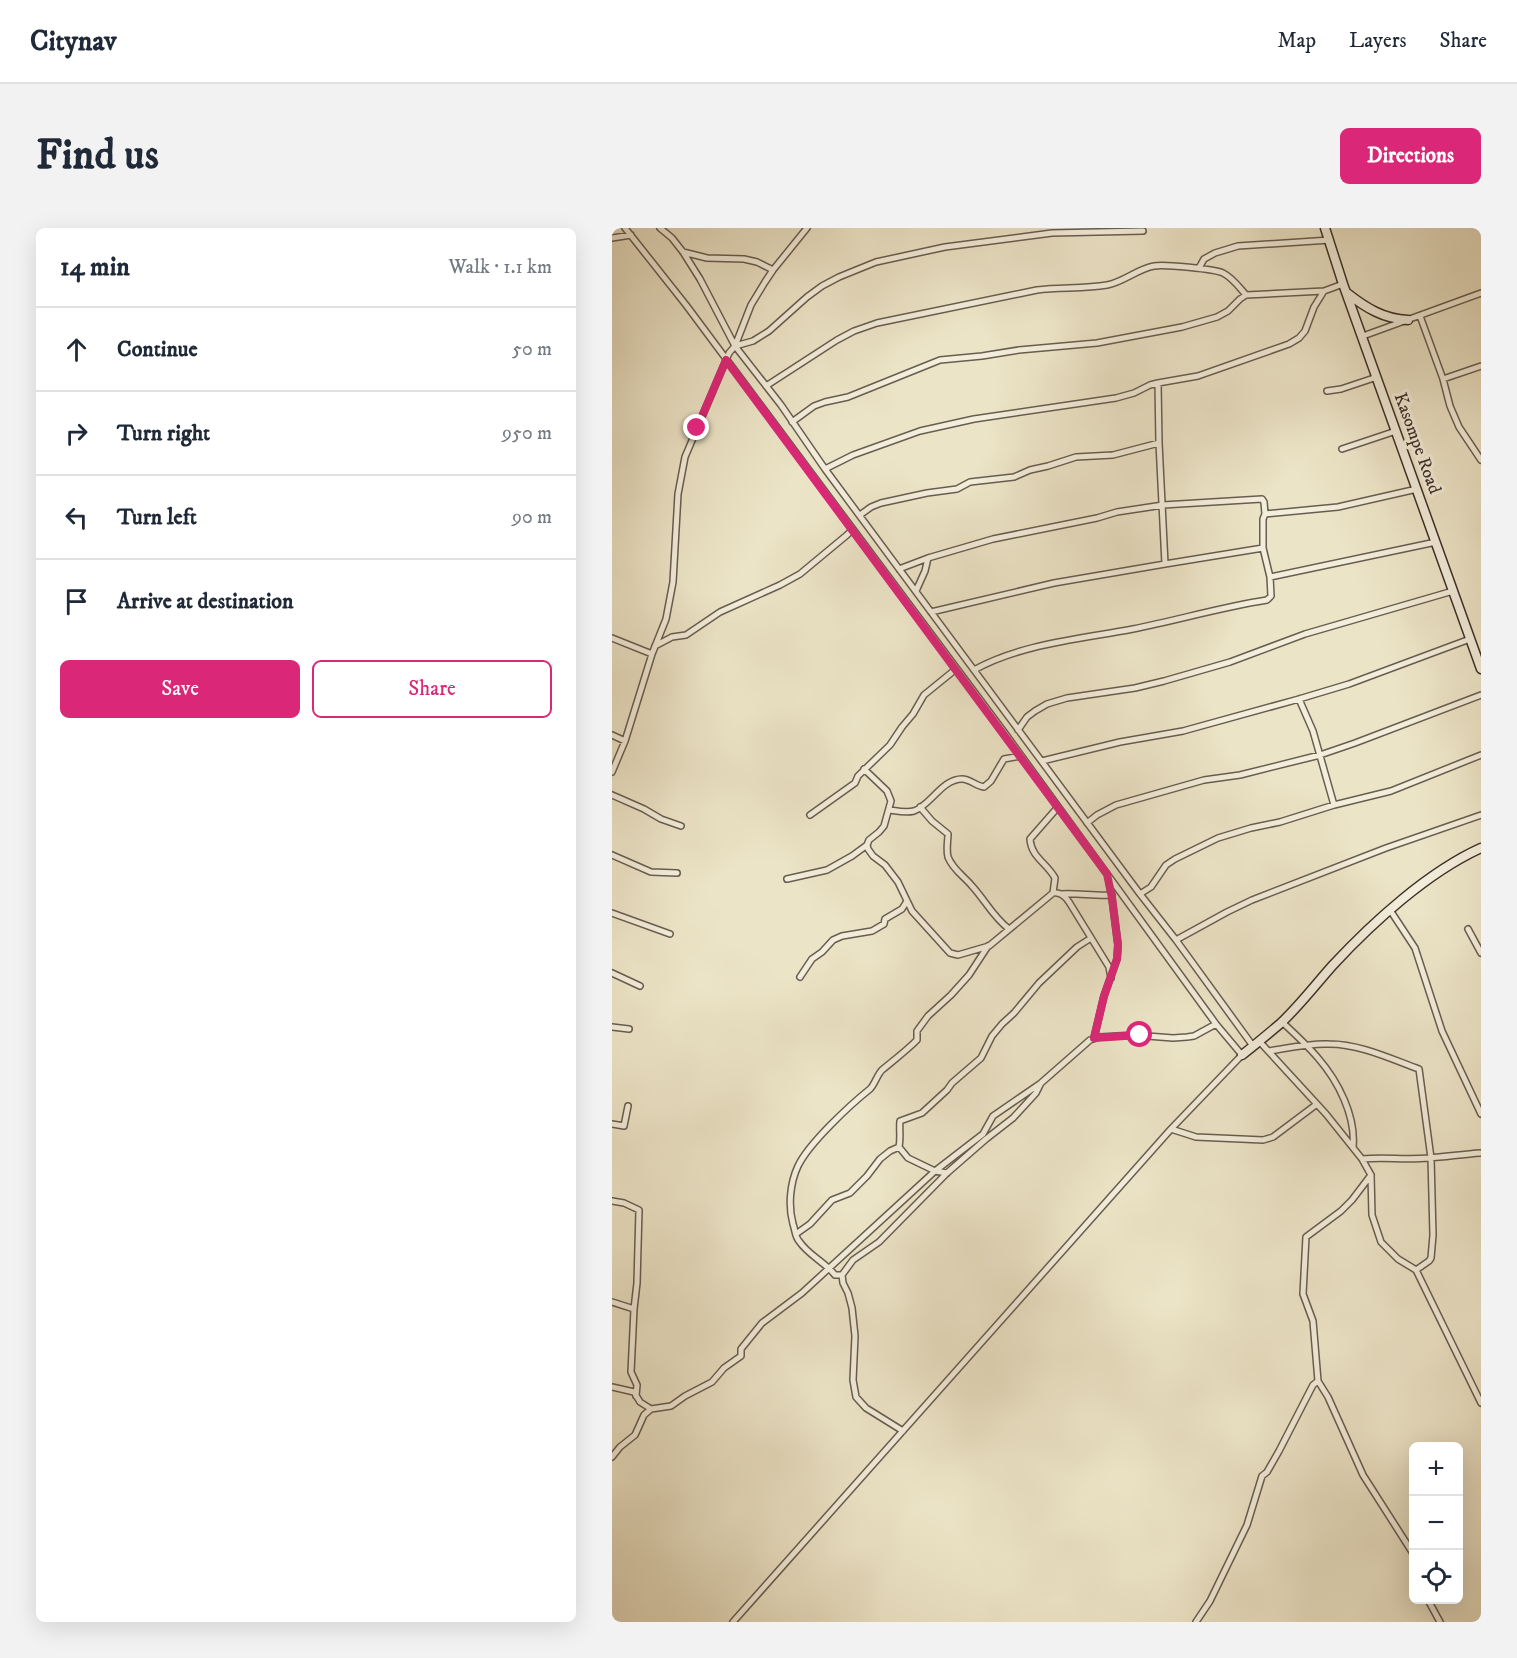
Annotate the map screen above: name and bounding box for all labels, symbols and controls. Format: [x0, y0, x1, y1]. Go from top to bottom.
text: Citynav [30, 24, 117, 59]
text: Map [1277, 28, 1316, 54]
text: Layers [1349, 28, 1407, 54]
text: Share [1440, 28, 1487, 54]
button: Directions [1340, 128, 1481, 184]
text: Find us [36, 130, 159, 182]
text: 14 min [60, 251, 130, 284]
text: Walk · 1.1 km [448, 255, 552, 280]
icon: ahead [60, 333, 93, 366]
text: Continue [117, 336, 198, 363]
text: 50 m [512, 337, 552, 362]
street label: Kasompe Road [1389, 390, 1446, 497]
route end [683, 414, 709, 440]
icon: right [60, 417, 93, 450]
text: Turn right [117, 420, 210, 447]
text: 950 m [502, 421, 552, 446]
icon: left [60, 501, 93, 534]
text: Turn left [117, 504, 197, 531]
text: 90 m [512, 505, 552, 530]
icon: arrive [60, 585, 93, 618]
text: Arrive at destination [117, 588, 294, 615]
button: Save [60, 660, 300, 718]
button: Share [312, 660, 552, 718]
route start [1126, 1021, 1152, 1047]
map controls [1409, 1442, 1463, 1604]
button: + [1409, 1442, 1463, 1496]
button: − [1409, 1496, 1463, 1550]
button: locate [1409, 1550, 1463, 1604]

